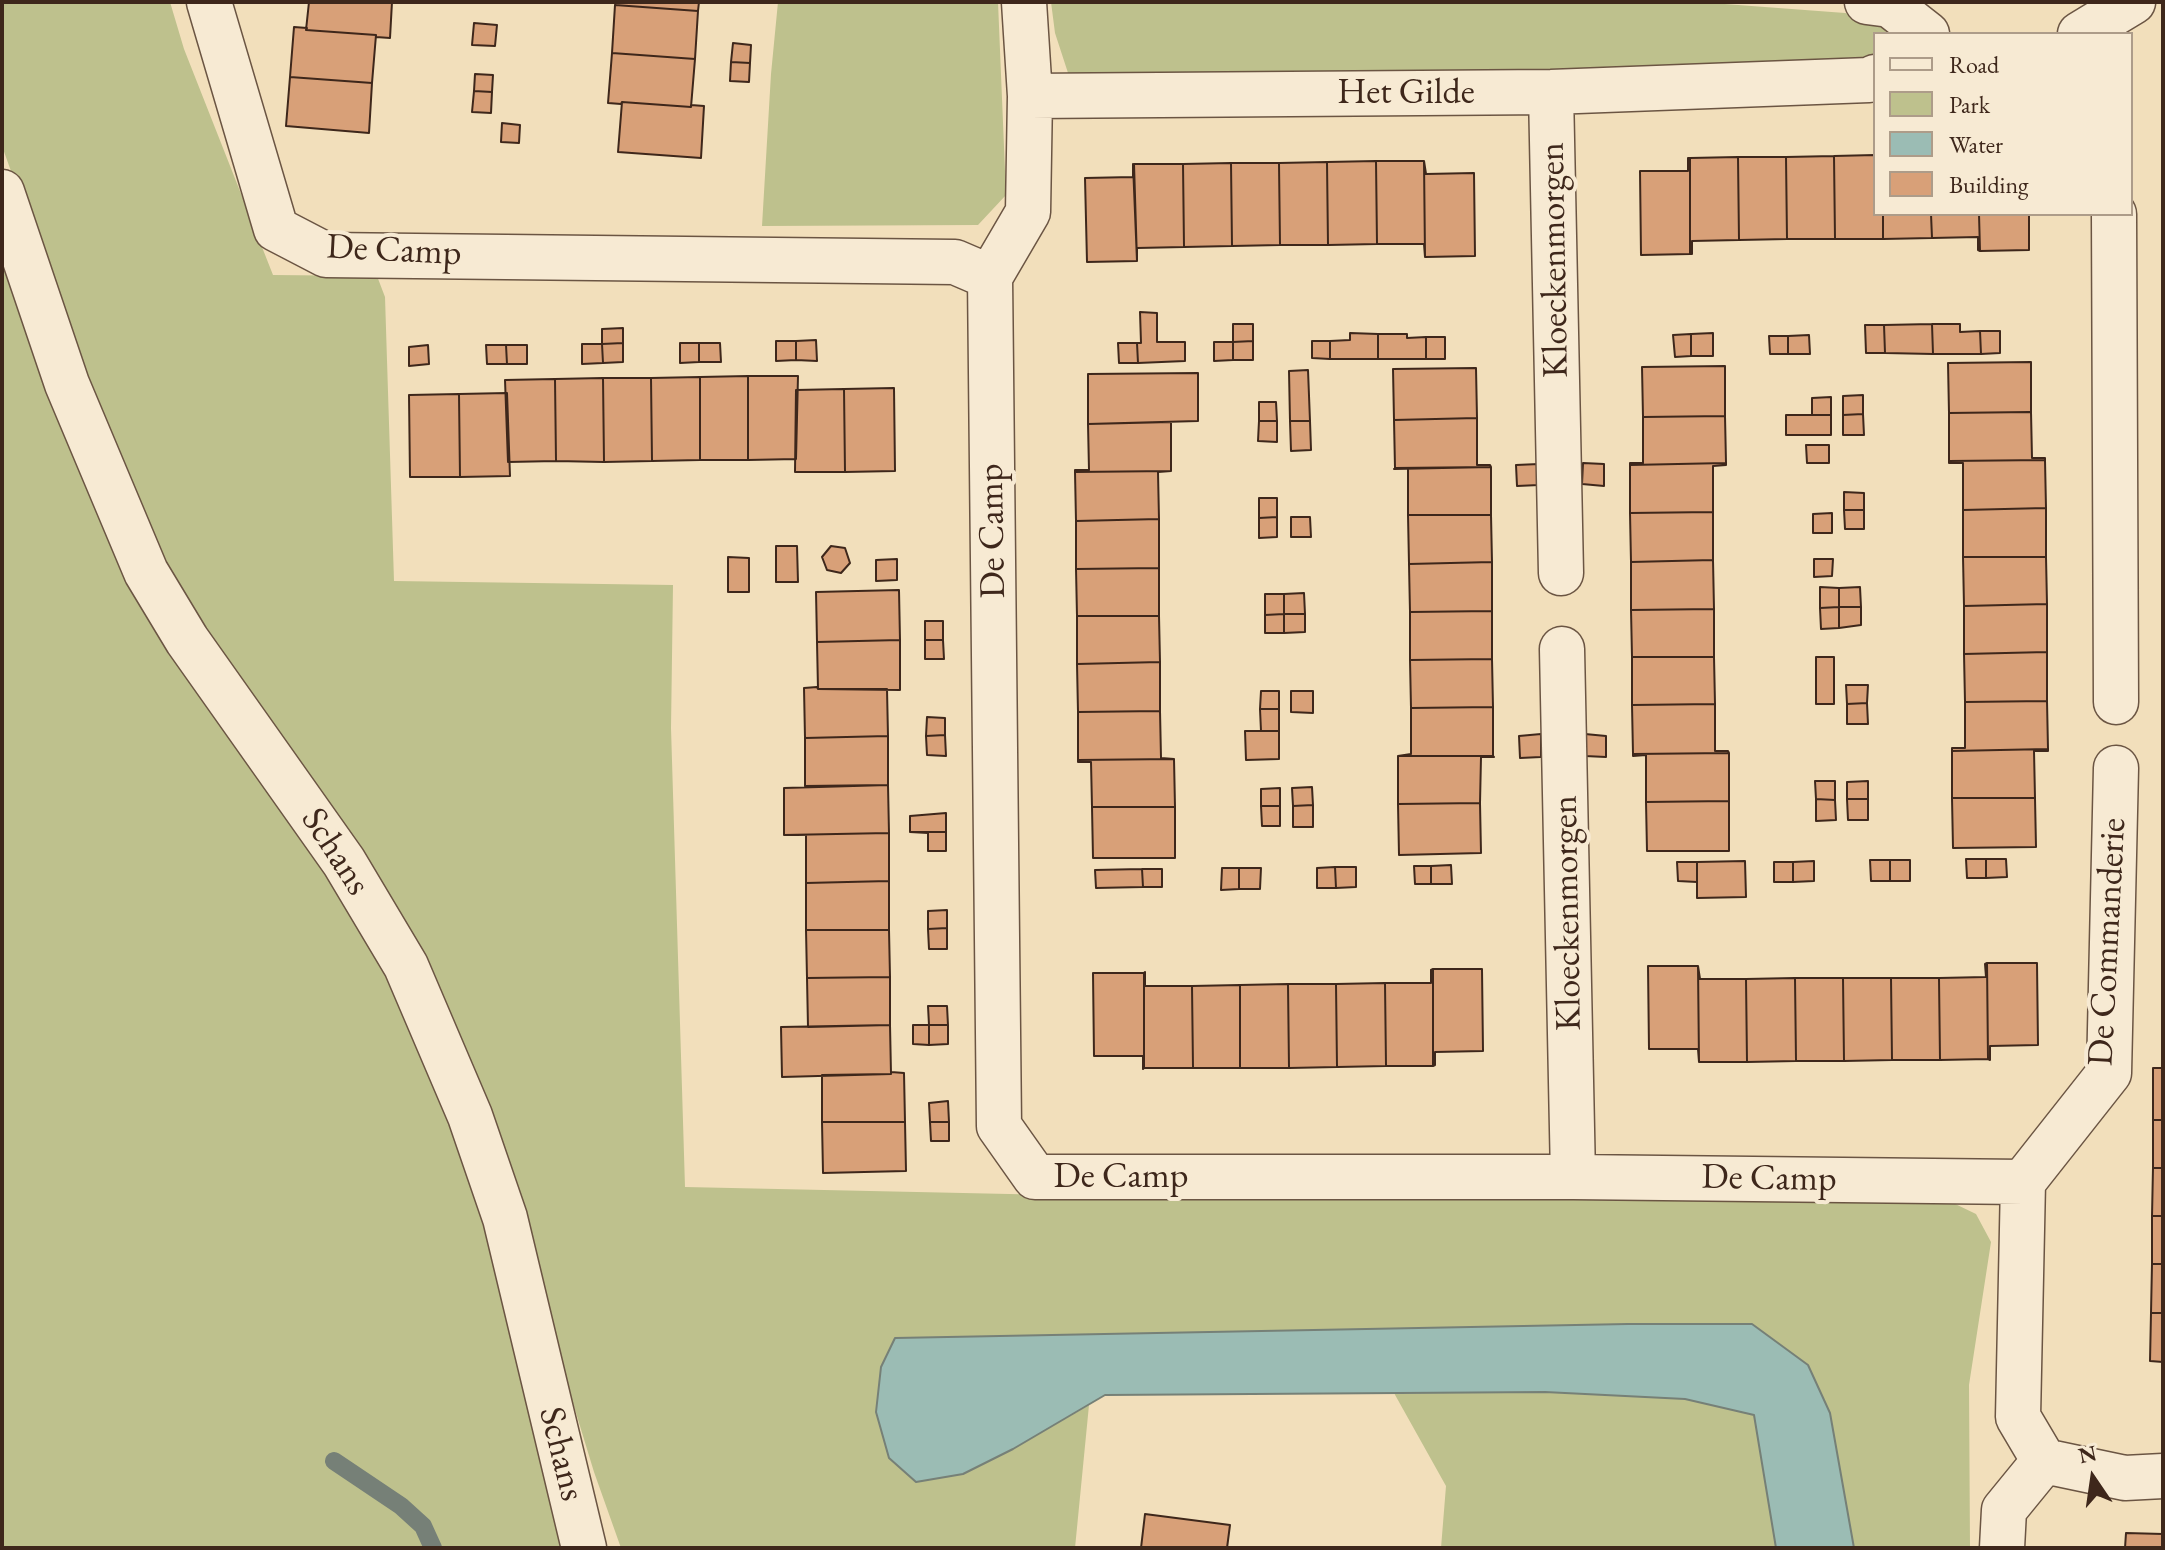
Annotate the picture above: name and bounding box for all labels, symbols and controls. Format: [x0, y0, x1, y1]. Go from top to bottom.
legend [1873, 32, 2133, 216]
text: Road [1949, 49, 1999, 80]
street label: Het Gilde [1337, 71, 1475, 115]
text: Park [1949, 89, 1990, 120]
text: Water [1949, 129, 2003, 160]
street label: Kloeckenmorgen [1531, 142, 1579, 378]
text: Building [1949, 169, 2029, 200]
street label: De Camp [325, 226, 463, 276]
street label: De Camp [970, 463, 1016, 599]
street label: Kloeckenmorgen [1544, 795, 1592, 1031]
street label: Schans [291, 800, 379, 904]
street label: De Commanderie [2080, 817, 2136, 1067]
street label: De Camp [1054, 1155, 1188, 1199]
street label: De Camp [1701, 1156, 1837, 1202]
street label: Schans [529, 1403, 593, 1505]
north arrow [2053, 1438, 2133, 1518]
text: N [2076, 1438, 2099, 1470]

